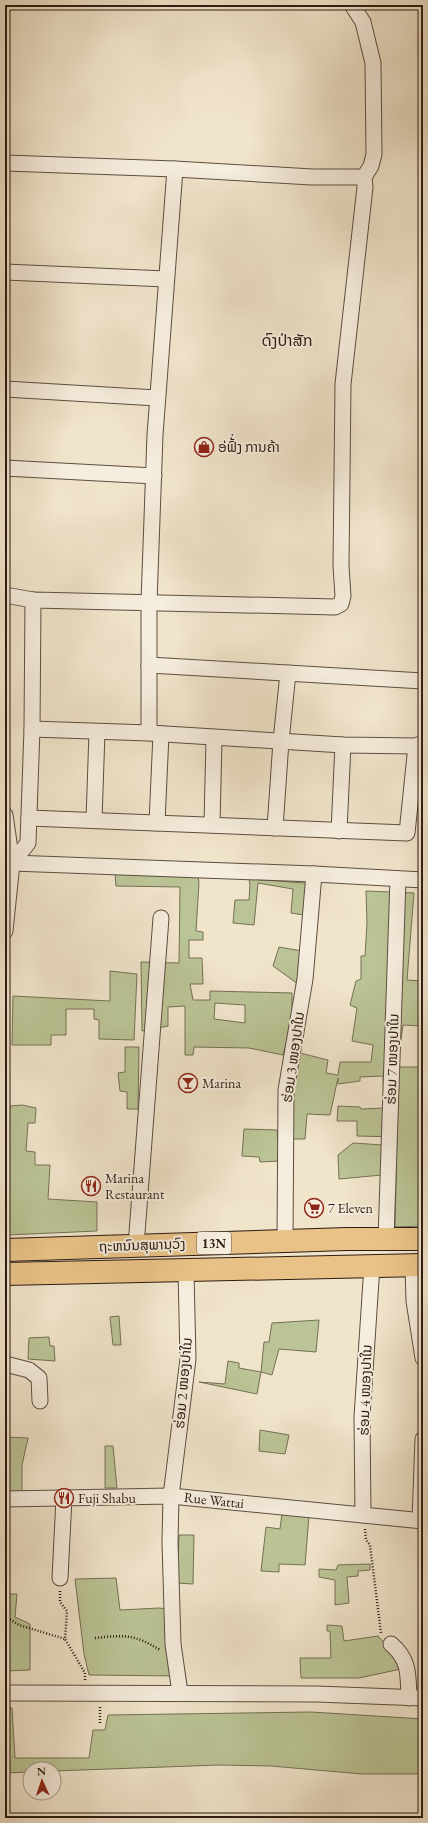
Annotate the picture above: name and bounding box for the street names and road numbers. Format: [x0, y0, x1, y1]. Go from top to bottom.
street label: ຮ່ອມ 3 ໜອງປາໃນ [278, 1011, 308, 1103]
street label: ຮ່ອມ 7 ໜອງປາໃນ [381, 1013, 403, 1105]
road number: 13N [197, 1232, 231, 1254]
street label: ຖະຫນົນສຸພານຸວົງ [98, 1234, 186, 1256]
street label: ຮ່ອມ 2 ໜອງປາໃນ [170, 1337, 196, 1429]
street label: ຮ່ອມ 4 ໜອງປາໃນ [354, 1344, 376, 1436]
street label: Rue Wattai [183, 1488, 246, 1512]

